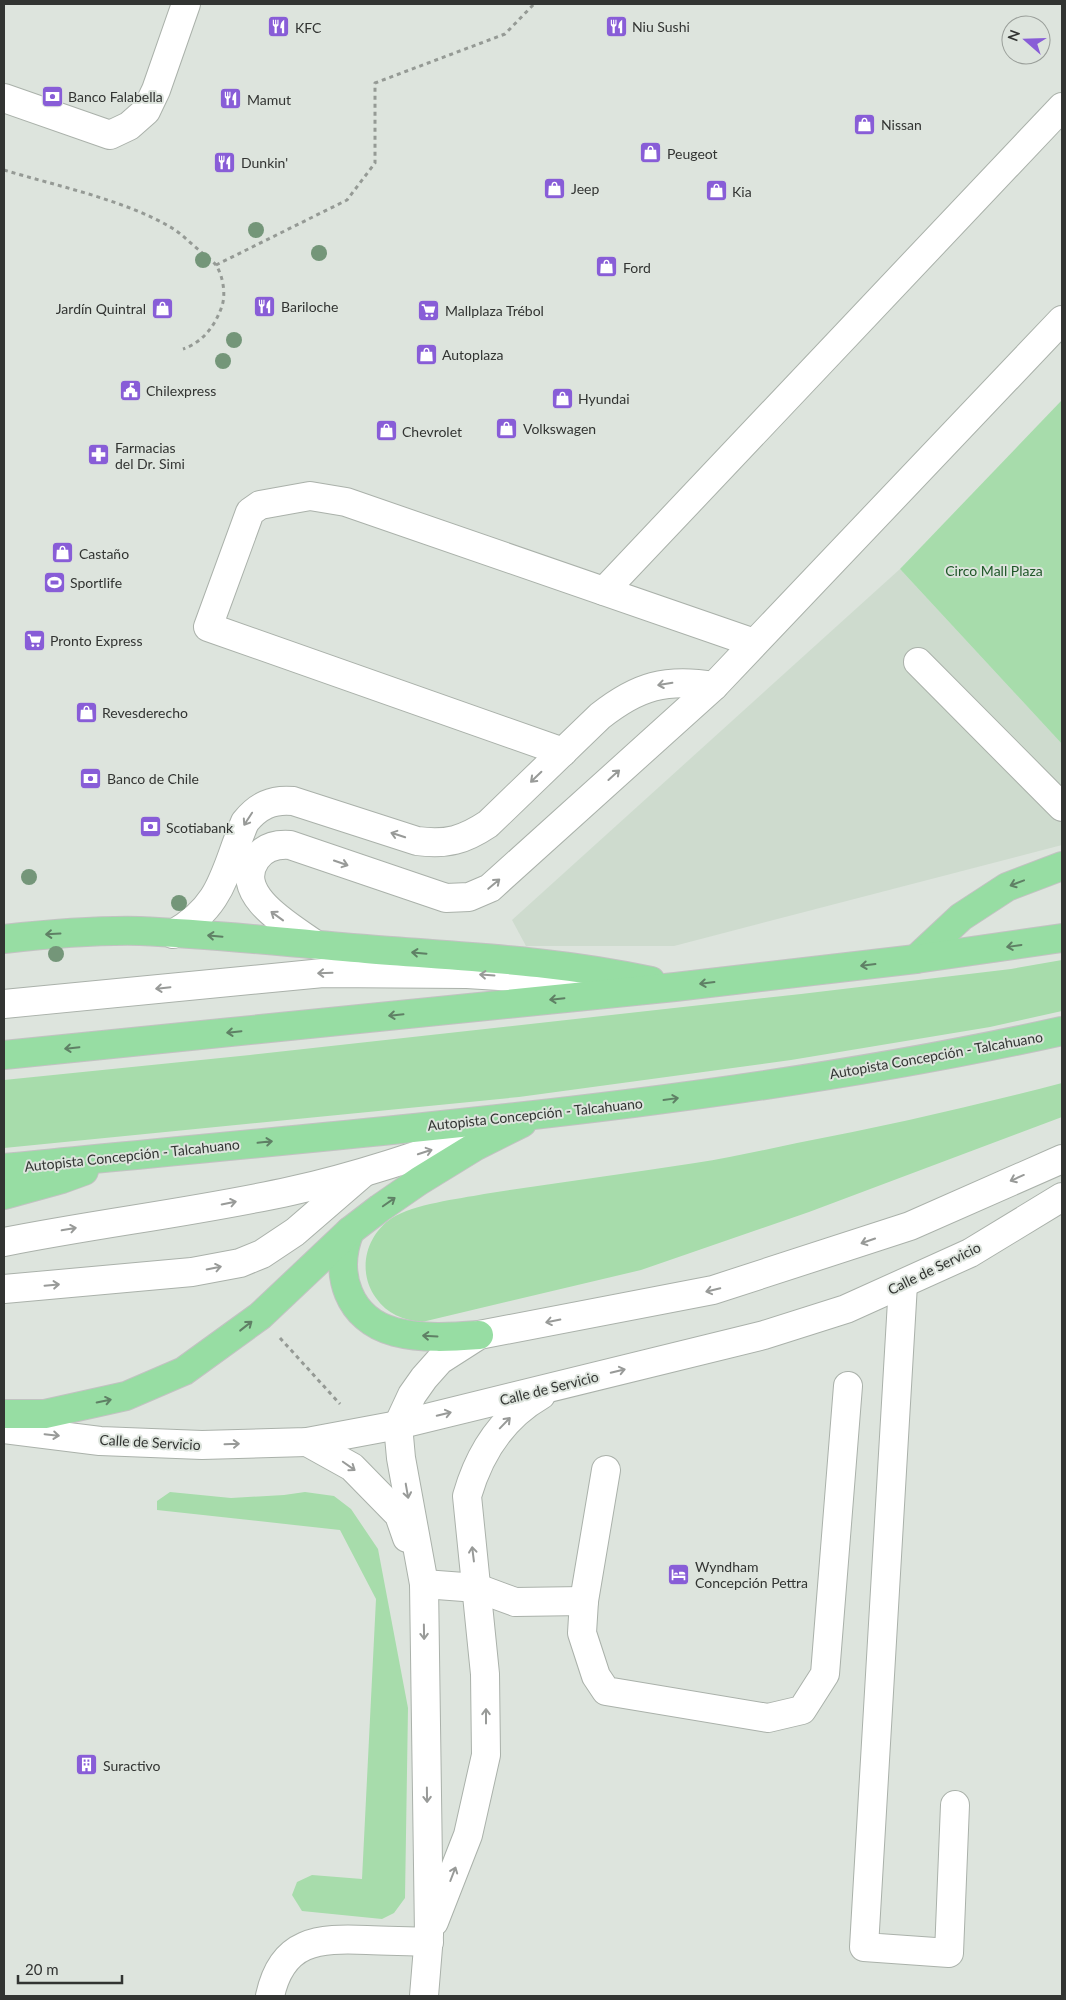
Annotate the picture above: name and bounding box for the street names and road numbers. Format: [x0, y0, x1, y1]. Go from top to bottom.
street label: Autopista Concepción - Talcahuano [828, 1028, 1044, 1082]
street label: Autopista Concepción - Talcahuano [427, 1094, 643, 1134]
street label: Autopista Concepción - Talcahuano [24, 1135, 240, 1175]
street label: Calle de Servicio [885, 1238, 983, 1298]
street label: Calle de Servicio [498, 1367, 600, 1409]
street label: Calle de Servicio [99, 1431, 201, 1453]

